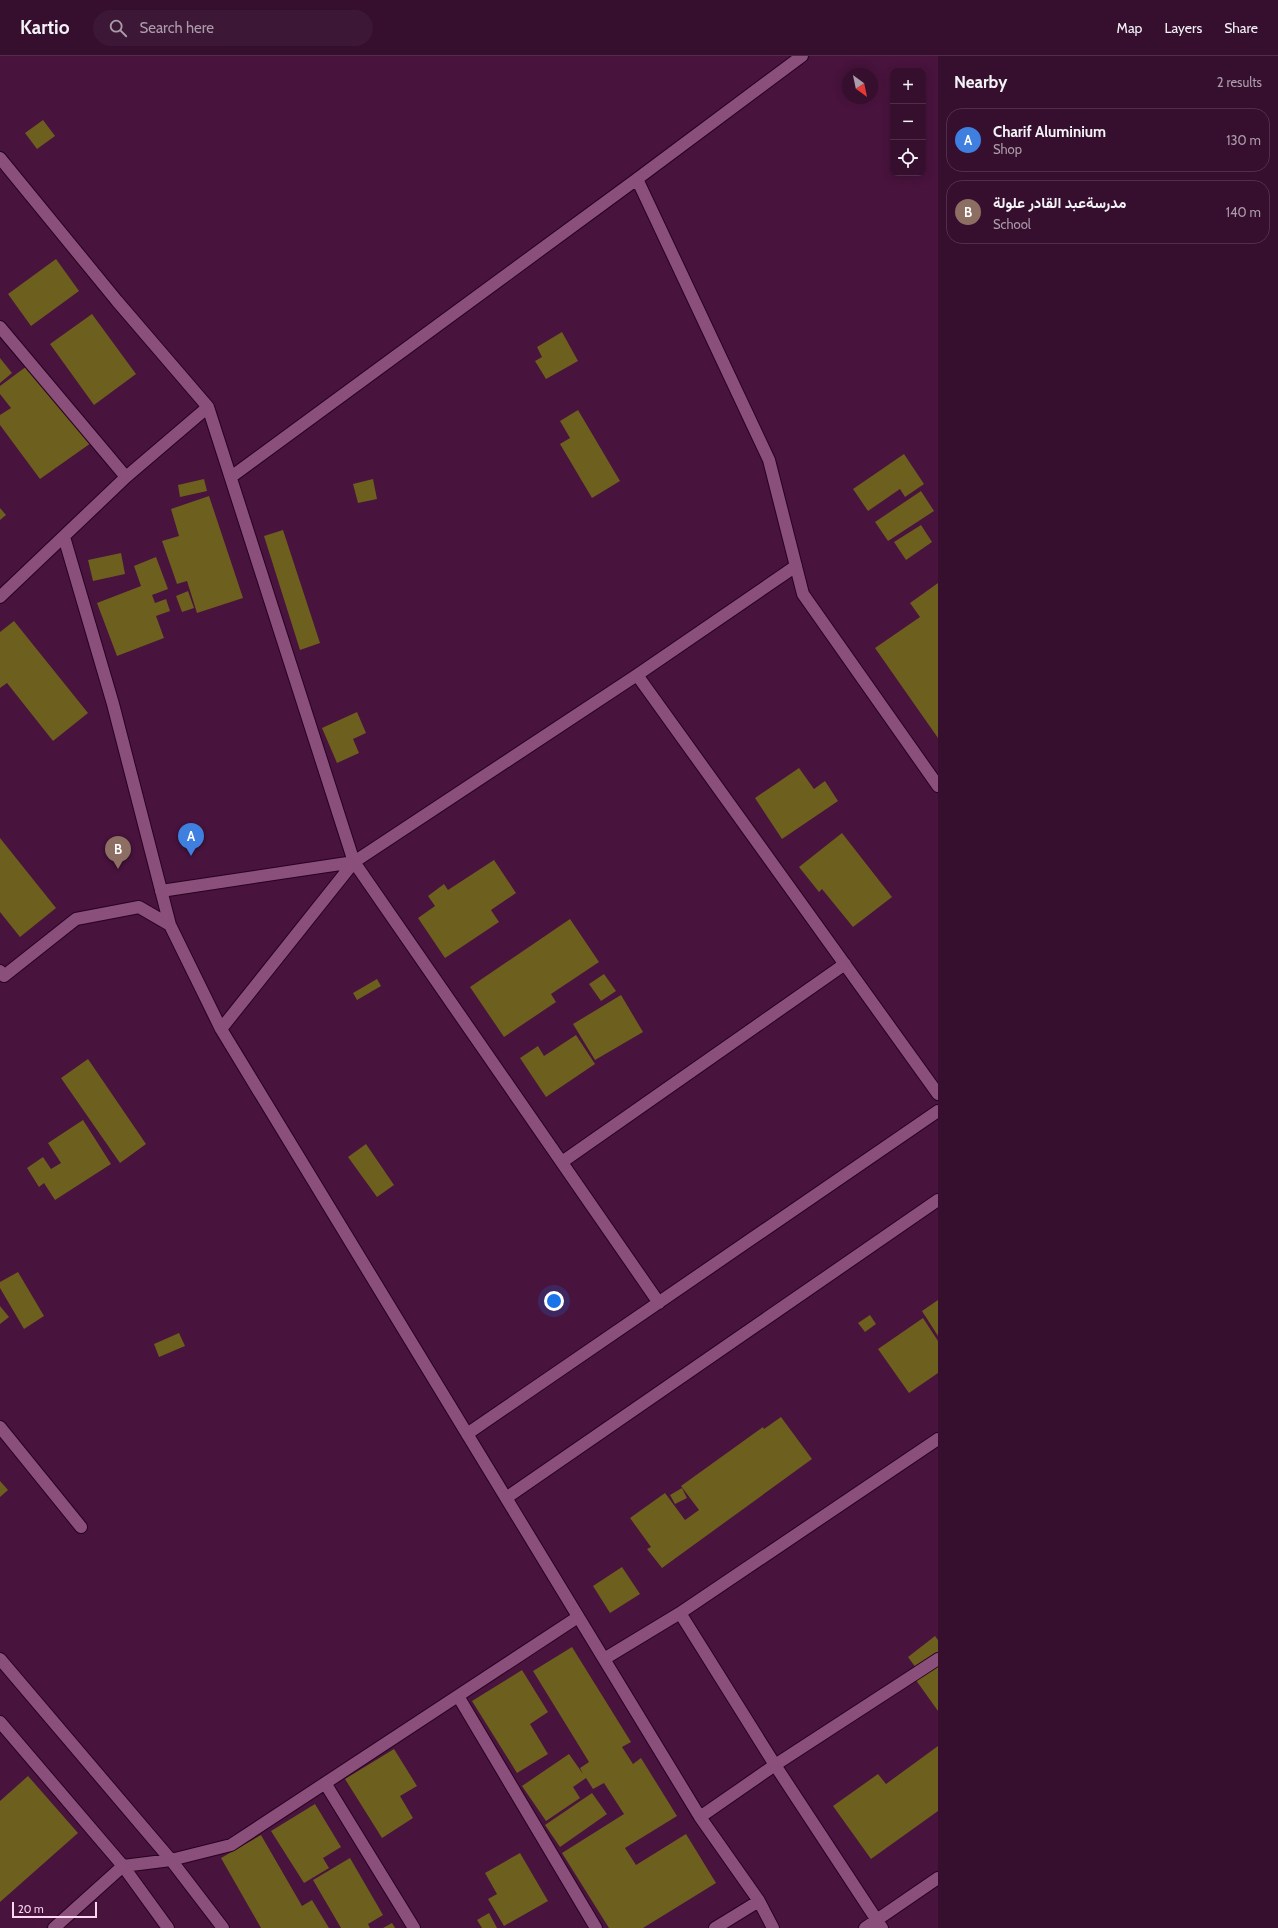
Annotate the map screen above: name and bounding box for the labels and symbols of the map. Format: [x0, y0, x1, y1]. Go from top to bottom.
north arrow [842, 68, 878, 104]
pin: A [178, 823, 204, 856]
pin: B [105, 836, 131, 869]
your location [544, 1291, 564, 1311]
scale bar [12, 1900, 97, 1919]

